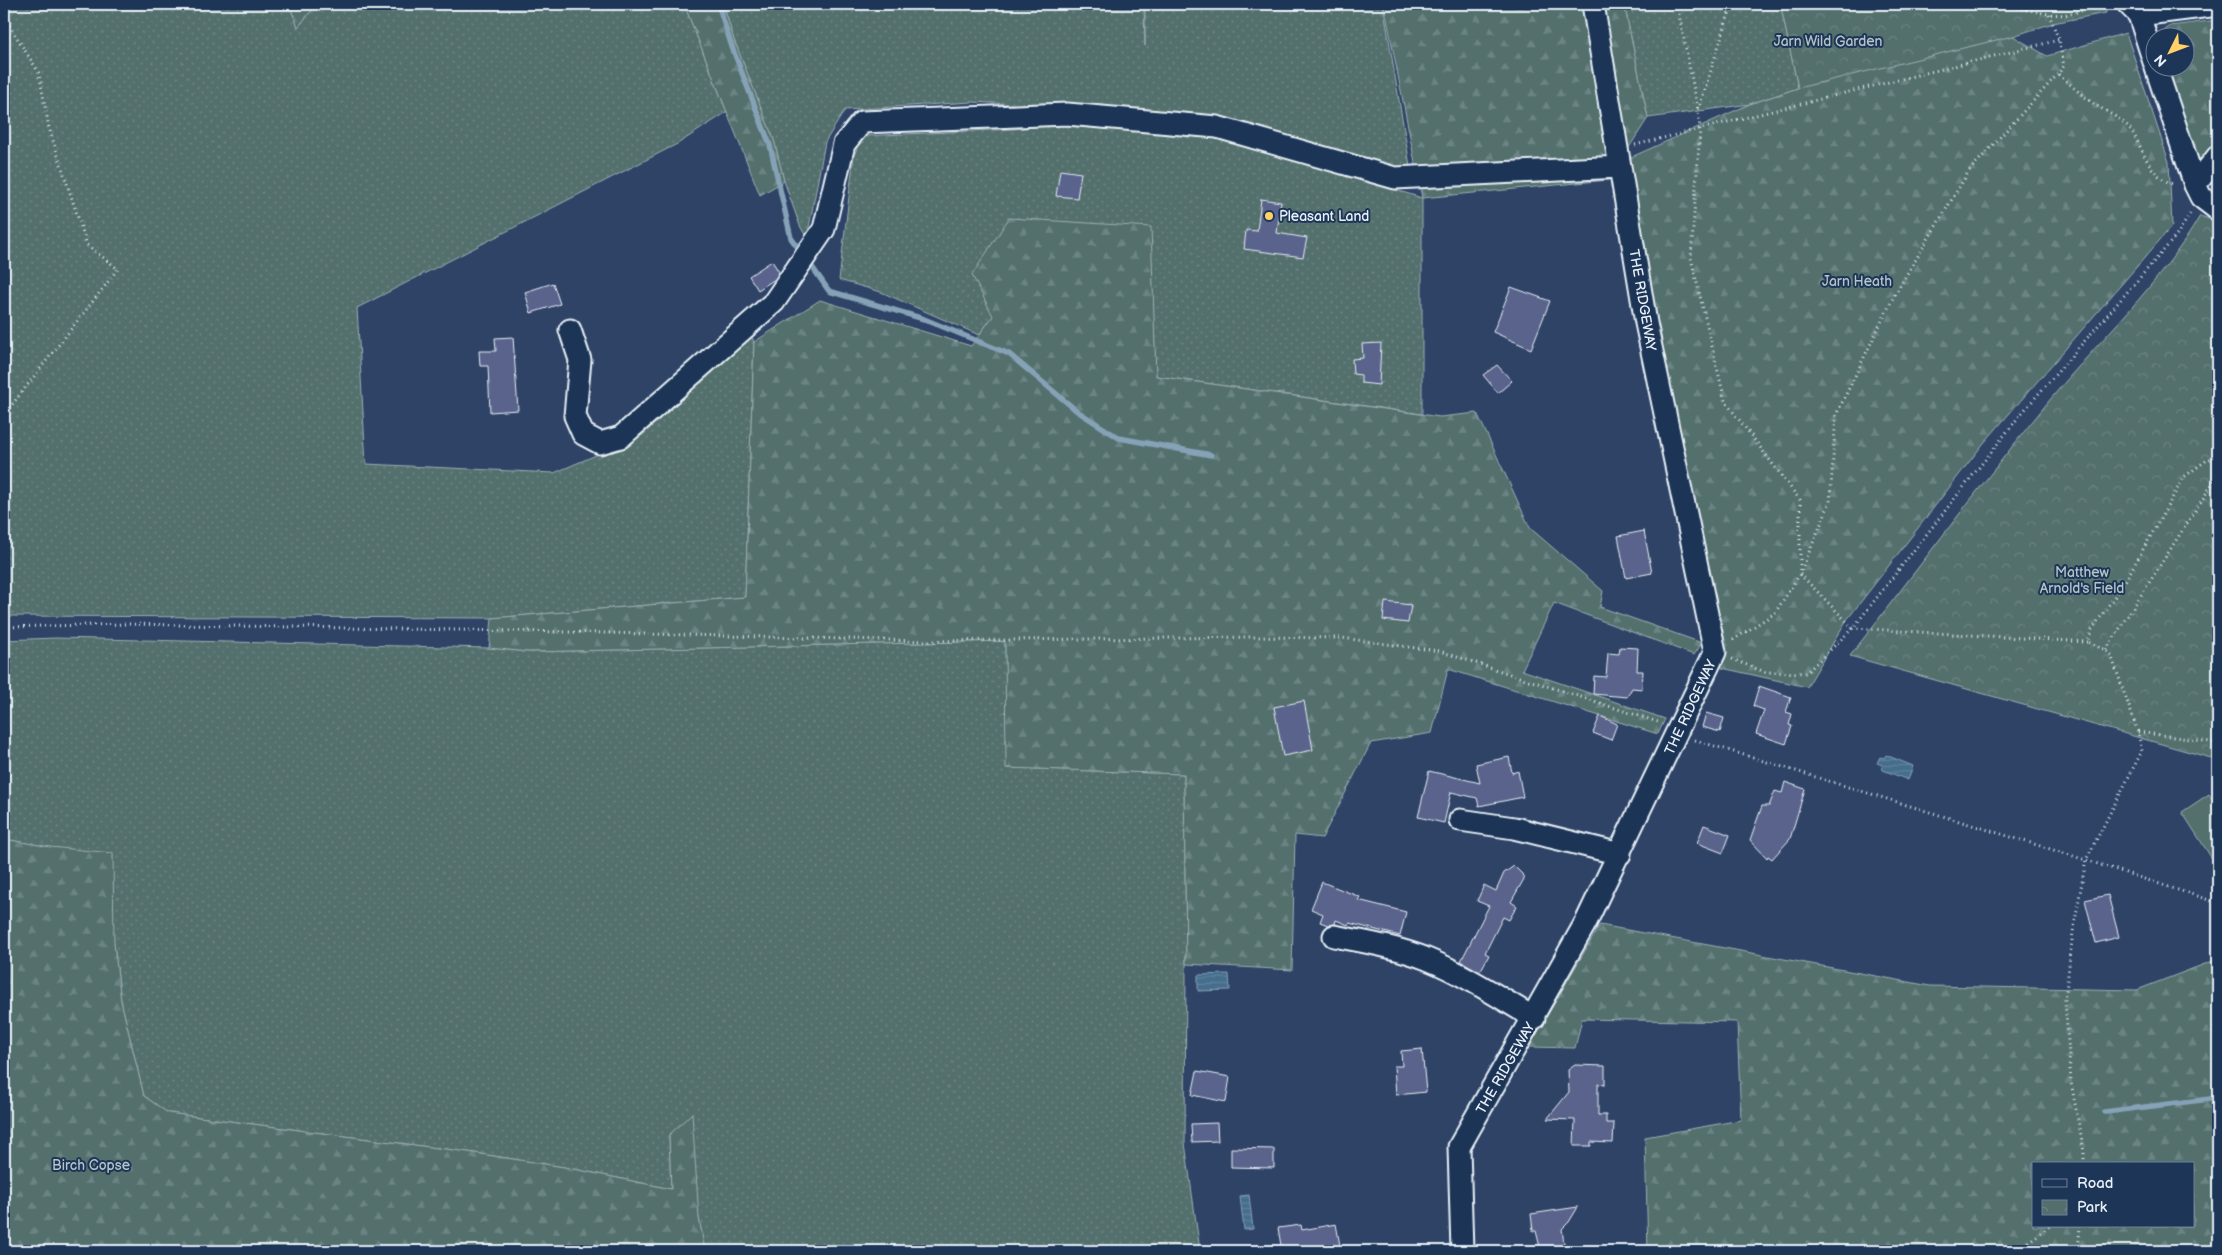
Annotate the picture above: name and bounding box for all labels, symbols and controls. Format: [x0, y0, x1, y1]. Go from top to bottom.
north arrow [2144, 28, 2194, 78]
park label: Jarn Wild Garden [1774, 33, 1882, 50]
text: N [2151, 51, 2171, 70]
place label: Pleasant Land [1279, 208, 1369, 225]
marker: Pleasant Land [1263, 210, 1275, 222]
street label: THE RIDGEWAY [1625, 248, 1660, 353]
park label: Jarn Heath [1822, 273, 1892, 290]
park label: Matthew Arnold's Field [2040, 564, 2124, 597]
street label: THE RIDGEWAY [1661, 656, 1720, 757]
street label: THE RIDGEWAY [1472, 1019, 1539, 1117]
park label: Birch Copse [52, 1157, 130, 1174]
legend [2032, 1162, 2194, 1228]
text: Road [2077, 1174, 2113, 1193]
text: Park [2077, 1198, 2108, 1217]

